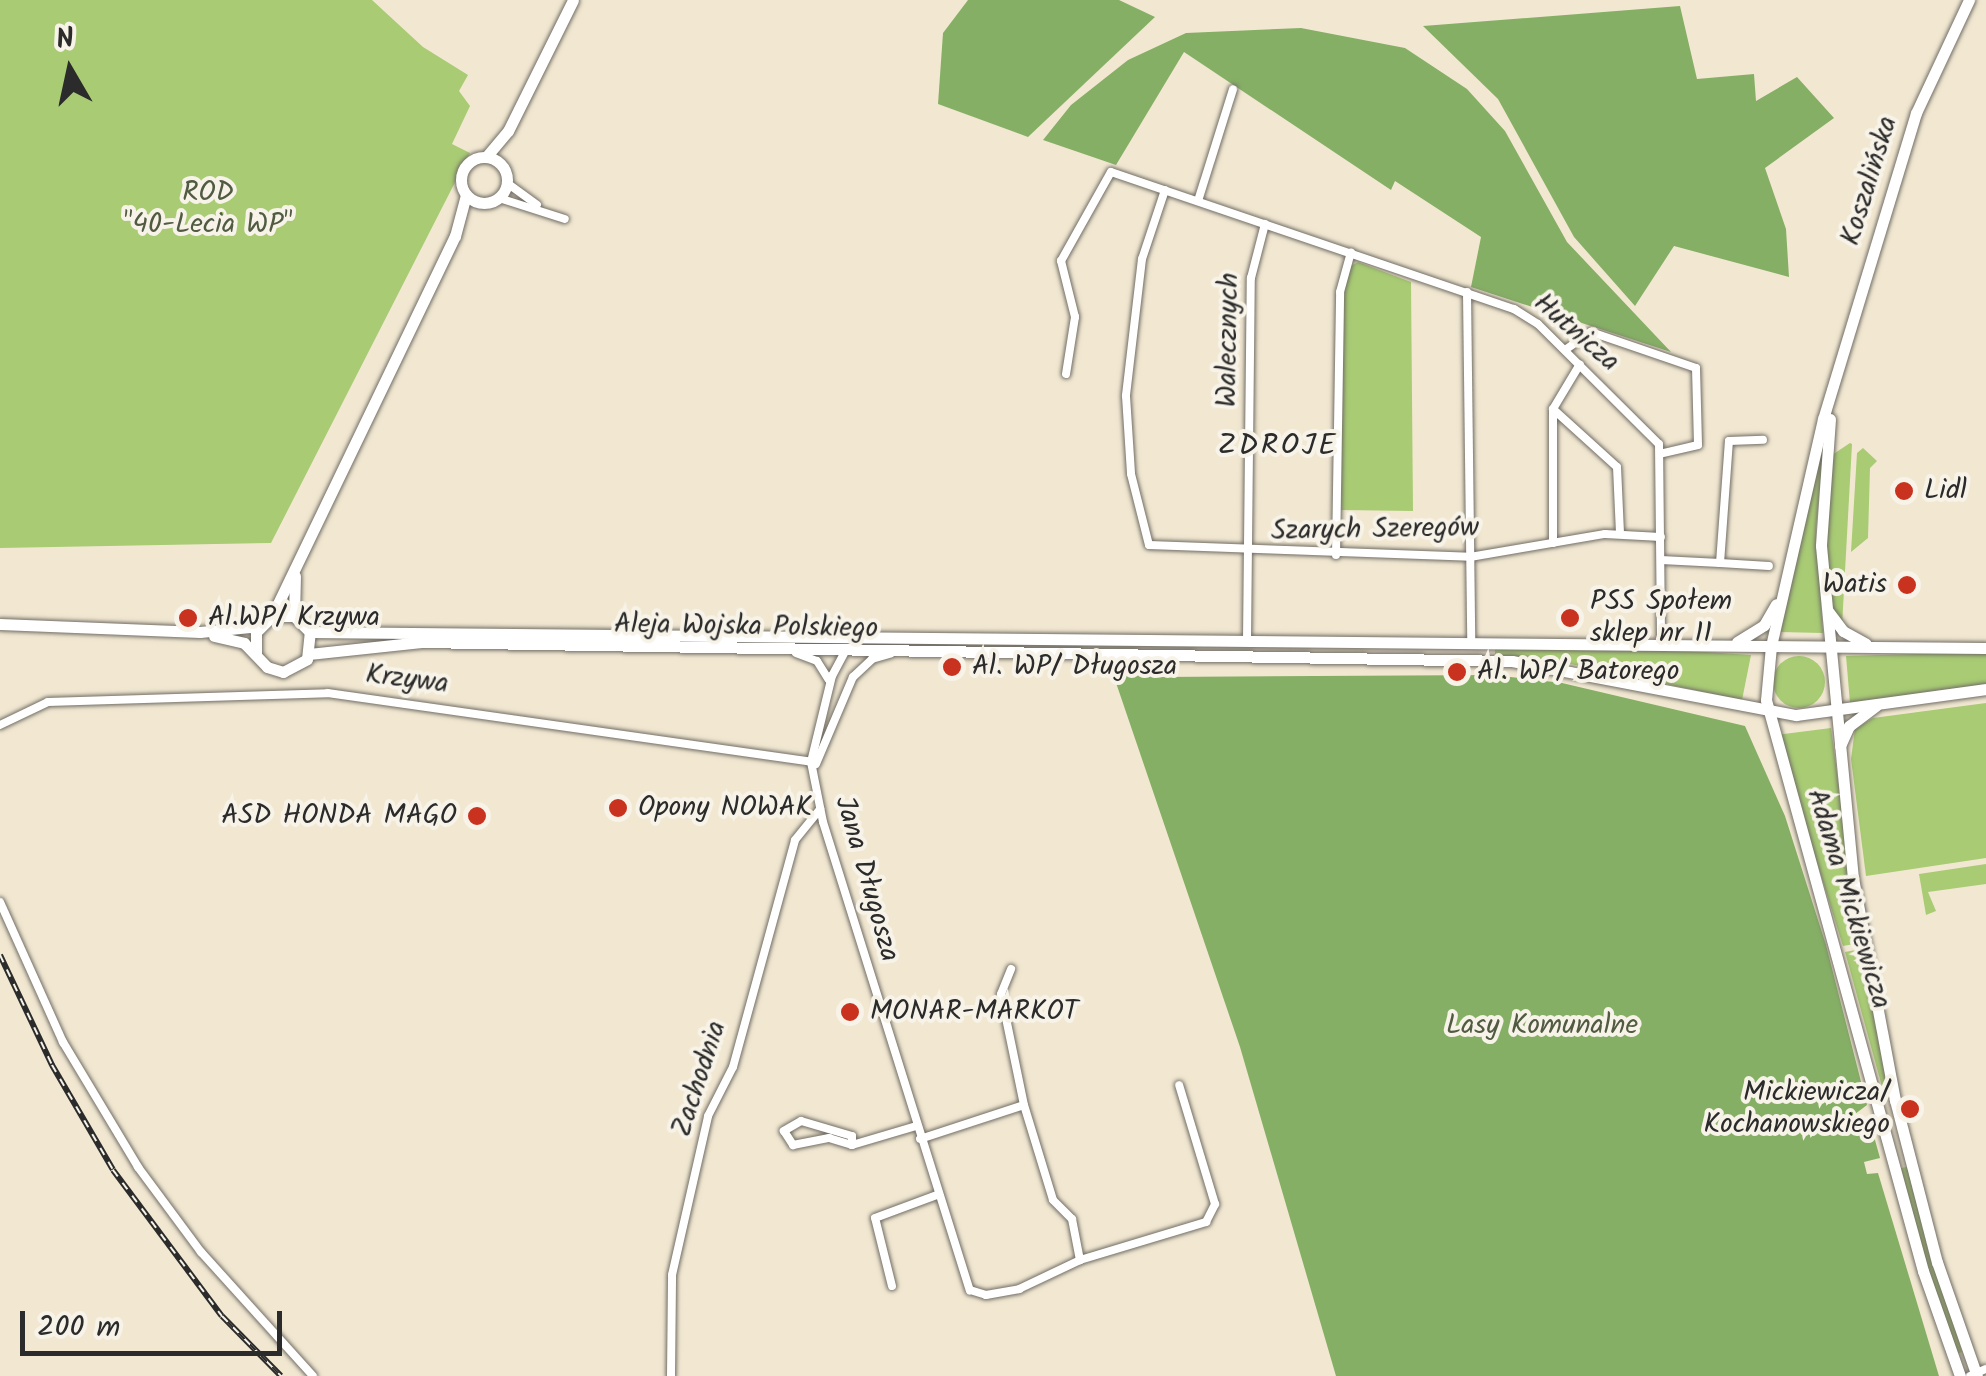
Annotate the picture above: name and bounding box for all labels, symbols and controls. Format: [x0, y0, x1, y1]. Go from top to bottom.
text: N [53, 16, 77, 63]
north arrow [20, 20, 120, 120]
street label: Koszalińska [1834, 112, 1906, 250]
park label: ROD "40-Lecia WP" [123, 176, 293, 242]
street label: Walecznych [1211, 272, 1247, 408]
street label: Hutnicza [1526, 287, 1626, 379]
district label: ZDROJE [1218, 428, 1338, 464]
place label: Lidl [1924, 474, 1967, 508]
marker: Lidl [1893, 480, 1915, 502]
street label: Szarych Szeregów [1271, 511, 1479, 549]
place label: Watis [1823, 568, 1887, 602]
marker: Watis [1896, 574, 1918, 596]
place label: PSS Społem sklep nr 11 [1590, 585, 1732, 651]
place label: Al.WP/ Krzywa [208, 601, 380, 635]
marker: Al.WP/ Krzywa [177, 607, 199, 629]
marker: PSS Społem sklep nr 11 [1559, 607, 1581, 629]
street label: Aleja Wojska Polskiego [614, 608, 878, 646]
place label: Al. WP/ Długosza [972, 650, 1177, 684]
place label: Al. WP/ Batorego [1477, 655, 1679, 689]
marker: Al. WP/ Długosza [941, 656, 963, 678]
street label: Krzywa [364, 658, 450, 702]
marker: Al. WP/ Batorego [1446, 661, 1468, 683]
street label: Adama Mickiewicza [1799, 785, 1897, 1013]
place label: Opony NOWAK [638, 791, 812, 825]
street label: Jana Długosza [826, 792, 906, 966]
marker: Opony NOWAK [607, 797, 629, 819]
place label: ASD HONDA MAGO [221, 799, 457, 833]
marker: ASD HONDA MAGO [466, 805, 488, 827]
place label: MONAR-MARKOT [870, 995, 1079, 1029]
marker: MONAR-MARKOT [839, 1001, 861, 1023]
park label: Lasy Komunalne [1446, 1009, 1638, 1043]
street label: Zachodnia [666, 1017, 734, 1141]
place label: Mickiewicza/ Kochanowskiego [1703, 1076, 1890, 1142]
marker: Mickiewicza/ Kochanowskiego [1899, 1098, 1921, 1120]
scale bar [25, 1291, 288, 1353]
text: 200 m [37, 1304, 120, 1352]

